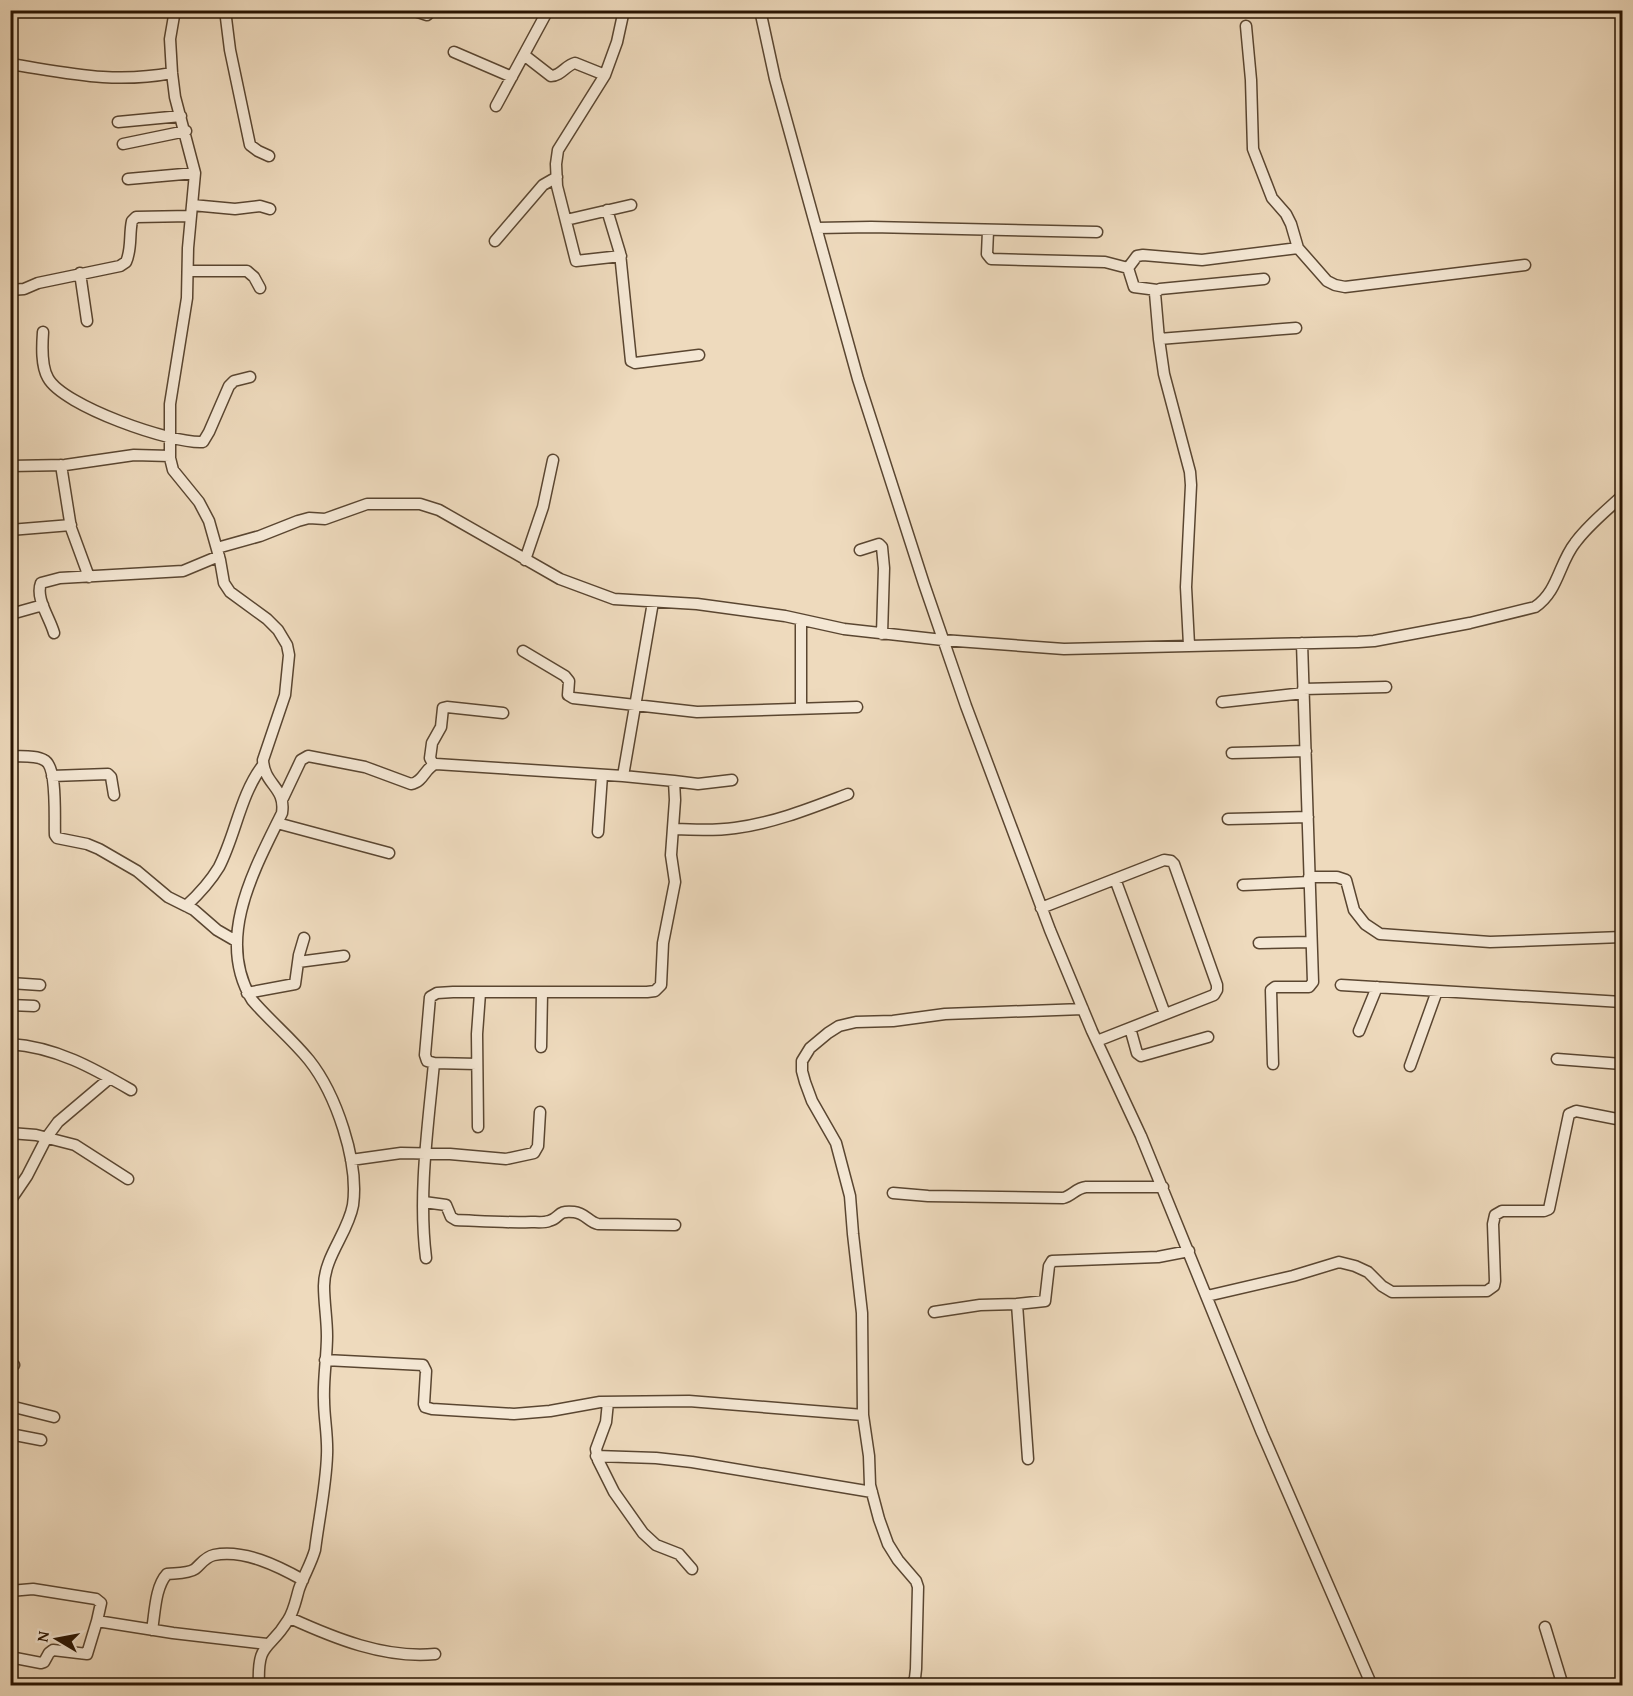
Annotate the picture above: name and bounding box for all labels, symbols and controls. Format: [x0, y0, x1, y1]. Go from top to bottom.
north arrow [27, 1609, 87, 1669]
text: N [29, 1629, 55, 1644]

